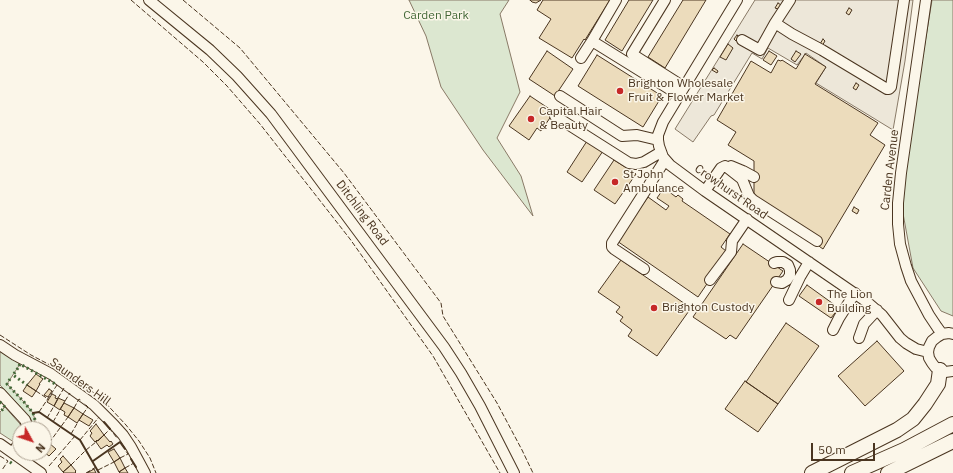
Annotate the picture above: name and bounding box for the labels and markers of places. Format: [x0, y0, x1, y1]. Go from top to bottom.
place label: Brighton Wholesale Fruit & Flower Market [628, 77, 744, 105]
marker: Brighton Wholesale Fruit & Flower Market [615, 86, 625, 96]
place label: Capital Hair & Beauty [539, 105, 602, 133]
marker: Capital Hair & Beauty [526, 114, 536, 124]
place label: St John Ambulance [623, 168, 684, 196]
marker: St John Ambulance [610, 177, 620, 187]
place label: The Lion Building [827, 288, 873, 316]
marker: The Lion Building [814, 297, 824, 307]
place label: Brighton Custody [662, 301, 755, 315]
marker: Brighton Custody [649, 303, 659, 313]

